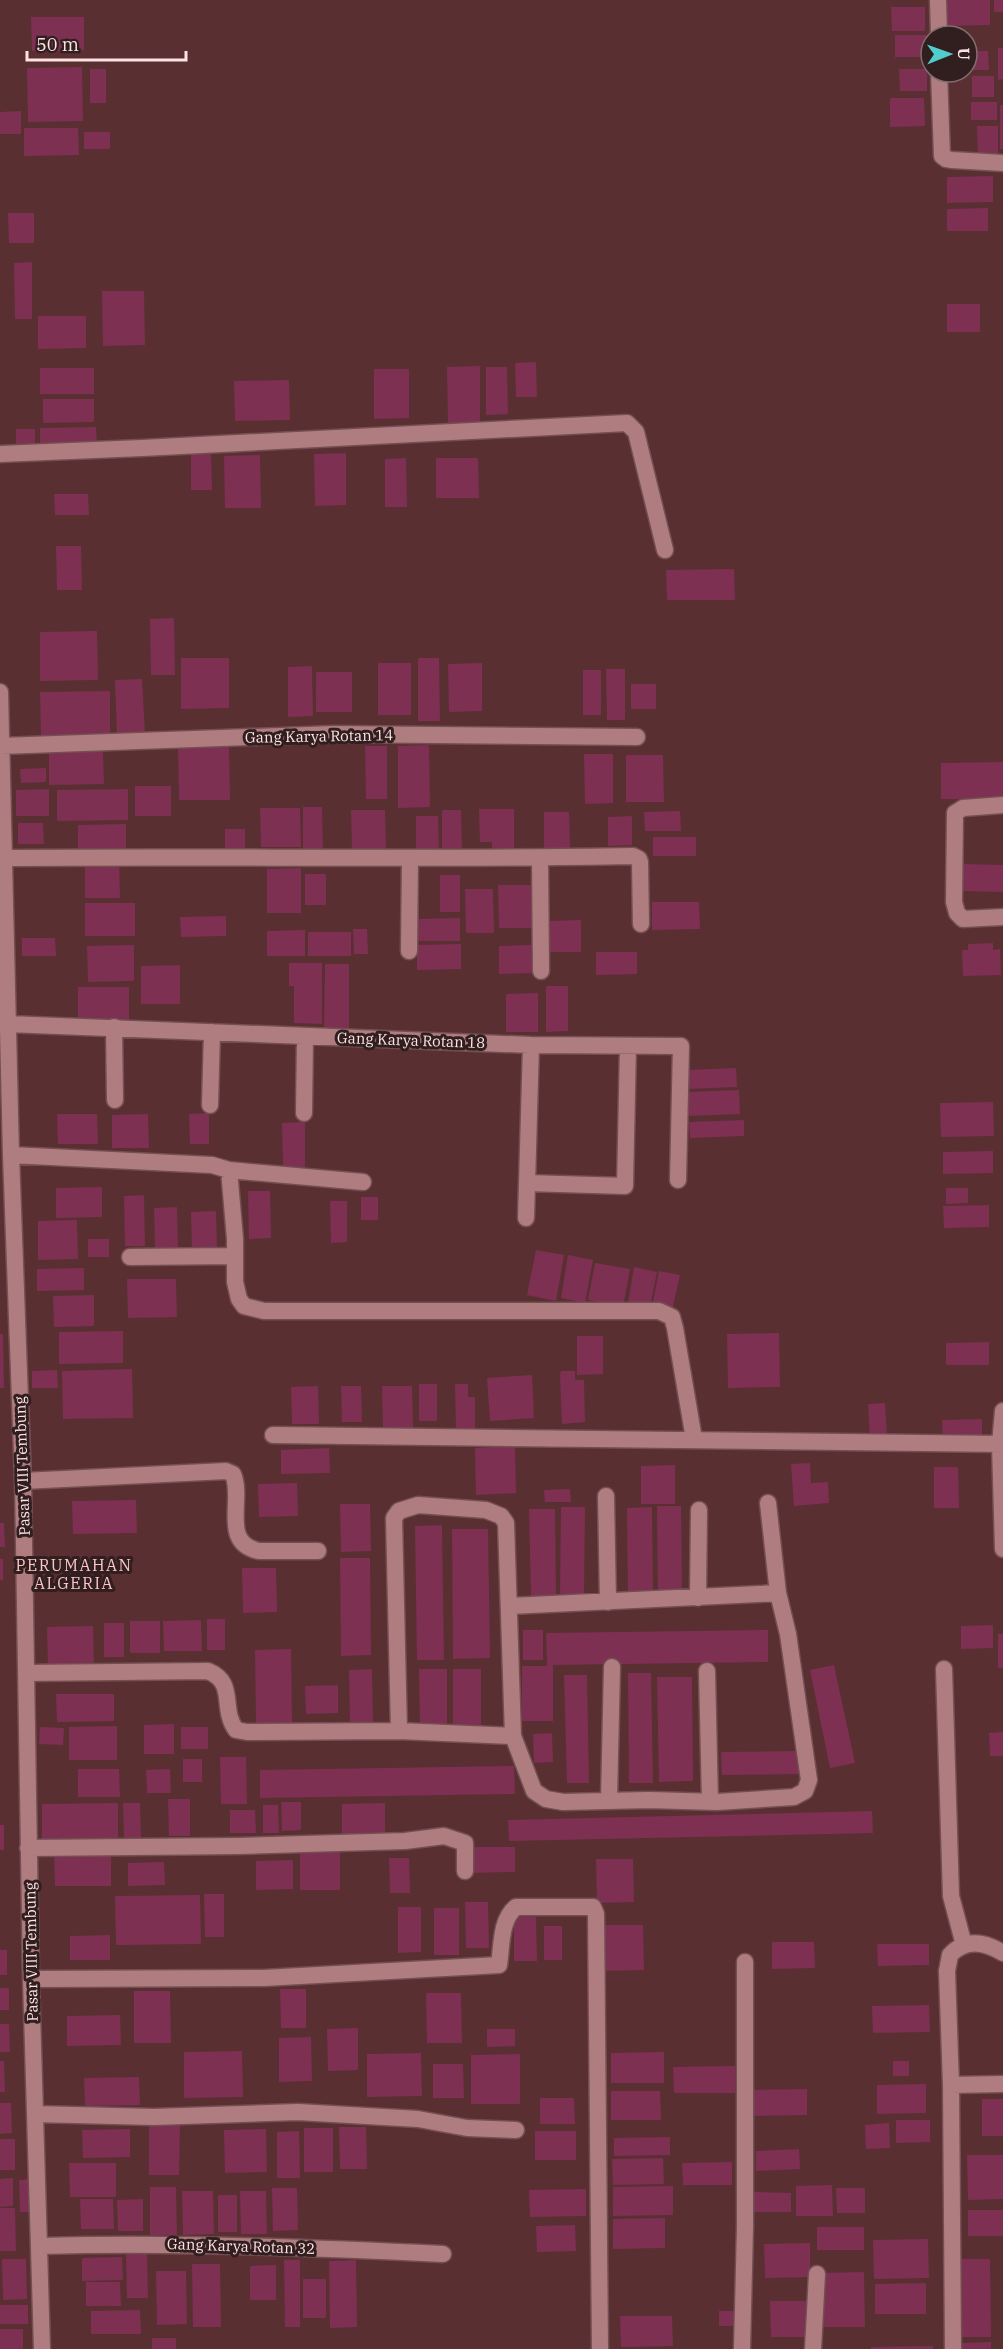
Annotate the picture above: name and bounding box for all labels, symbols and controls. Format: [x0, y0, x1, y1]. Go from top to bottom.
scale bar [27, 24, 186, 62]
north arrow [919, 24, 979, 84]
text: 50 m [36, 33, 79, 56]
text: U [954, 47, 974, 60]
street label: Gang Karya Rotan 14 [245, 725, 393, 747]
street label: Gang Karya Rotan 18 [337, 1028, 485, 1052]
street label: Pasar VIII Tembung [10, 1396, 34, 1536]
district label: PERUMAHAN ALGERIA [15, 1555, 133, 1593]
street label: Pasar VIII Tembung [20, 1882, 42, 2022]
street label: Gang Karya Rotan 32 [167, 2234, 315, 2258]

